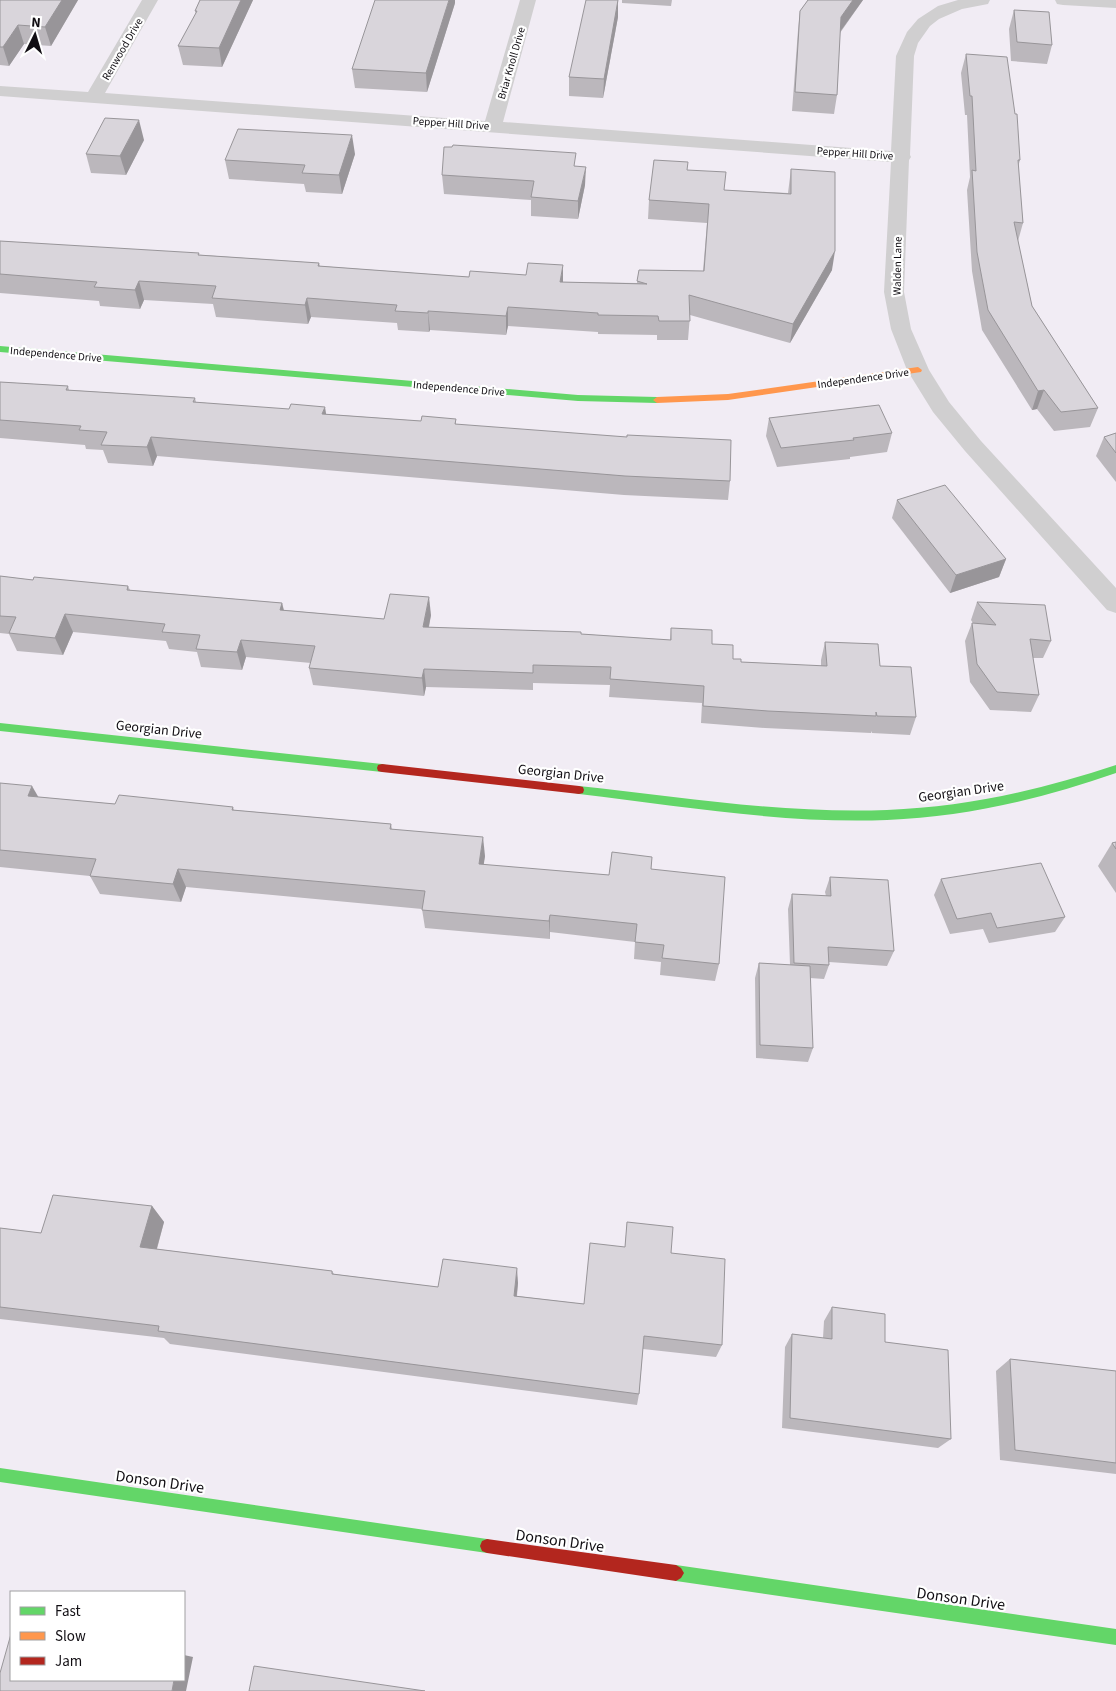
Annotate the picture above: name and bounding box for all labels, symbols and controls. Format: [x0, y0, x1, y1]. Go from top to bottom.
north arrow [10, 10, 60, 60]
text: N [31, 13, 42, 33]
street label: Renwood Drive [99, 15, 147, 83]
street label: Briar Knoll Drive [494, 25, 529, 101]
street label: Pepper Hill Drive [412, 113, 490, 134]
street label: Pepper Hill Drive [816, 143, 894, 164]
street label: Walden Lane [889, 236, 906, 296]
street label: Independence Drive [10, 343, 103, 366]
street label: Independence Drive [817, 365, 910, 392]
street label: Independence Drive [413, 377, 506, 400]
street label: Georgian Drive [115, 716, 203, 744]
street label: Georgian Drive [517, 760, 605, 788]
street label: Georgian Drive [917, 776, 1005, 808]
street label: Donson Drive [114, 1465, 206, 1499]
street label: Donson Drive [514, 1524, 606, 1558]
street label: Donson Drive [915, 1582, 1007, 1616]
legend [10, 1591, 185, 1681]
text: Fast [55, 1601, 81, 1622]
text: Slow [55, 1626, 86, 1647]
text: Jam [55, 1651, 82, 1672]

